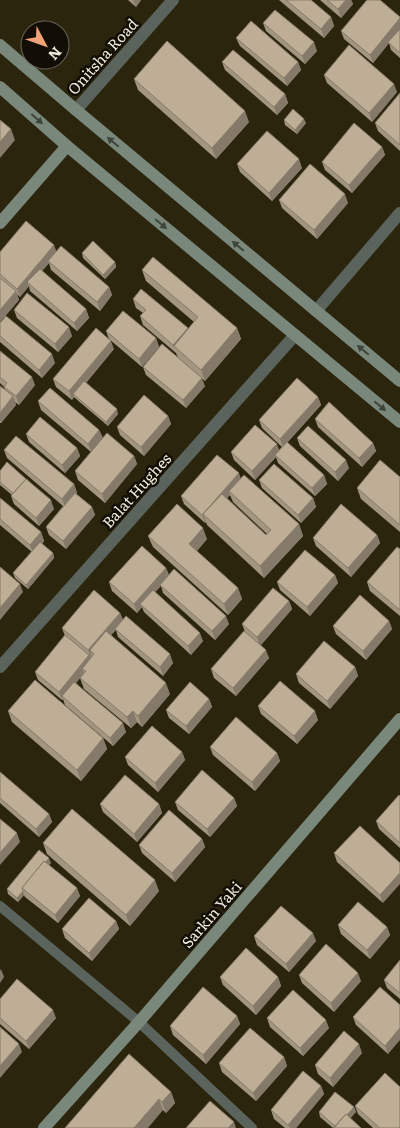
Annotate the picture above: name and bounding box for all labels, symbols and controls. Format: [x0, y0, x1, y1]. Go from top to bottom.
street label: Onitsha Road [61, 13, 143, 99]
north arrow [20, 20, 70, 70]
text: N [44, 43, 67, 65]
one-way arrow [30, 114, 43, 125]
one-way arrow [107, 136, 120, 147]
one-way arrow [155, 218, 167, 229]
one-way arrow [231, 240, 244, 251]
one-way arrow [356, 344, 369, 355]
one-way arrow [374, 401, 387, 412]
street label: Balat Hughes [96, 447, 176, 533]
street label: Sarkin Yaki [175, 875, 247, 953]

